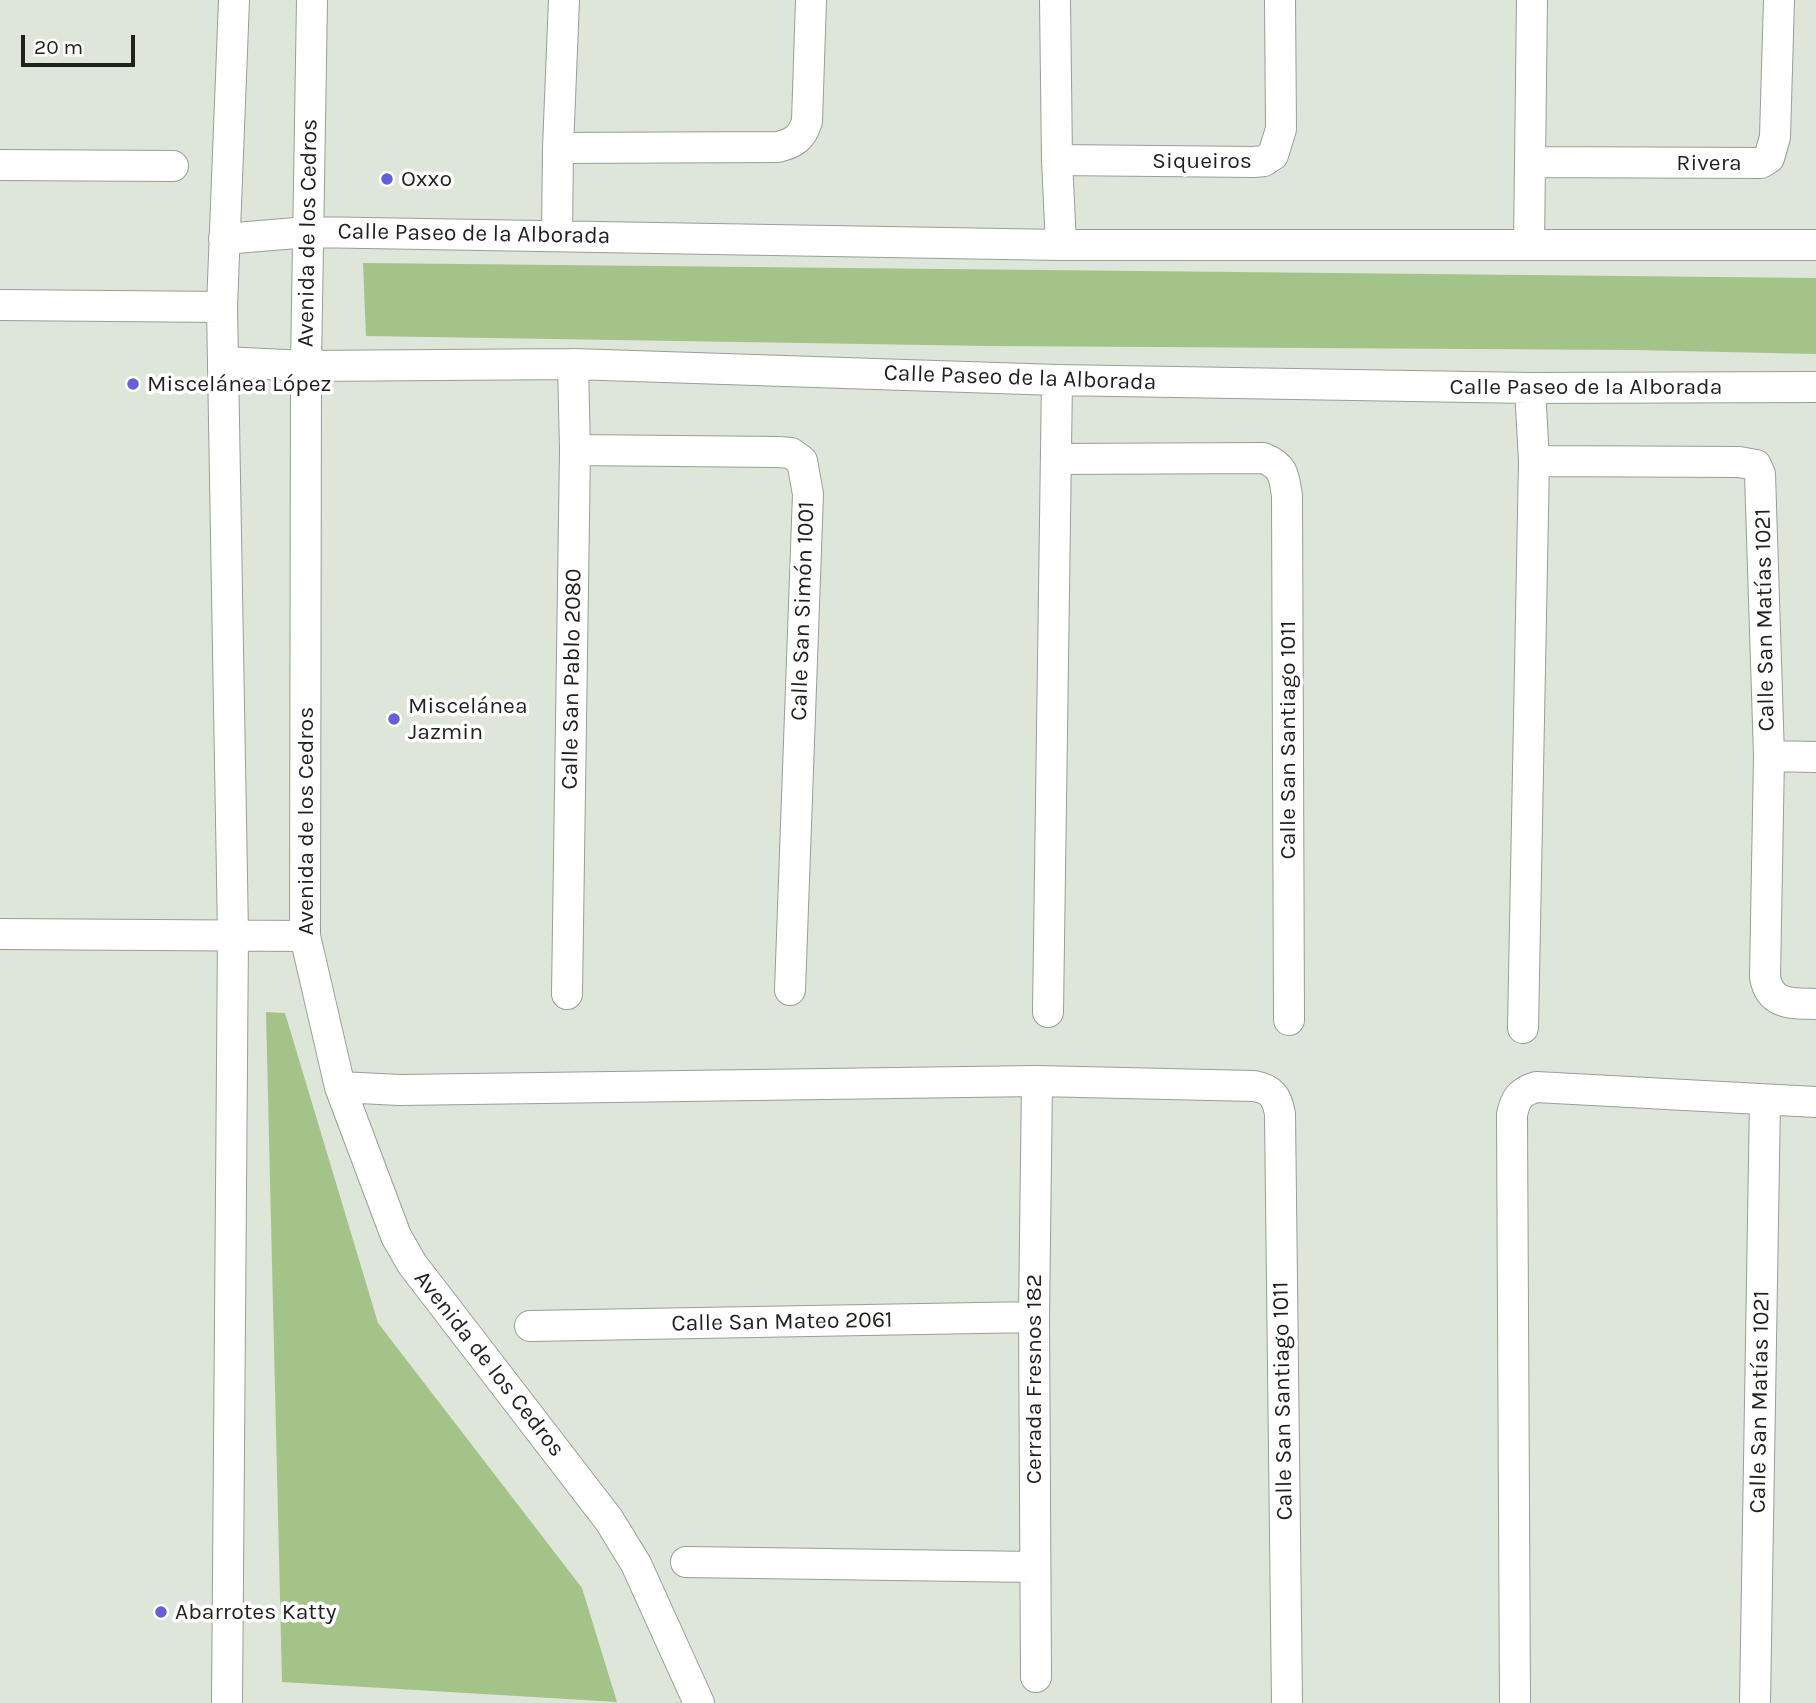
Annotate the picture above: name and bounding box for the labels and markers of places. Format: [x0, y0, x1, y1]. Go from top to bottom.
place label: Oxxo [401, 165, 452, 193]
marker: Oxxo [379, 171, 395, 187]
place label: Miscelánea López [147, 370, 332, 398]
marker: Miscelánea López [125, 376, 141, 392]
place label: Miscelánea Jazmin [408, 692, 528, 746]
marker: Miscelánea Jazmin [386, 711, 402, 727]
place label: Abarrotes Katty [175, 1598, 336, 1626]
marker: Abarrotes Katty [153, 1604, 169, 1620]

